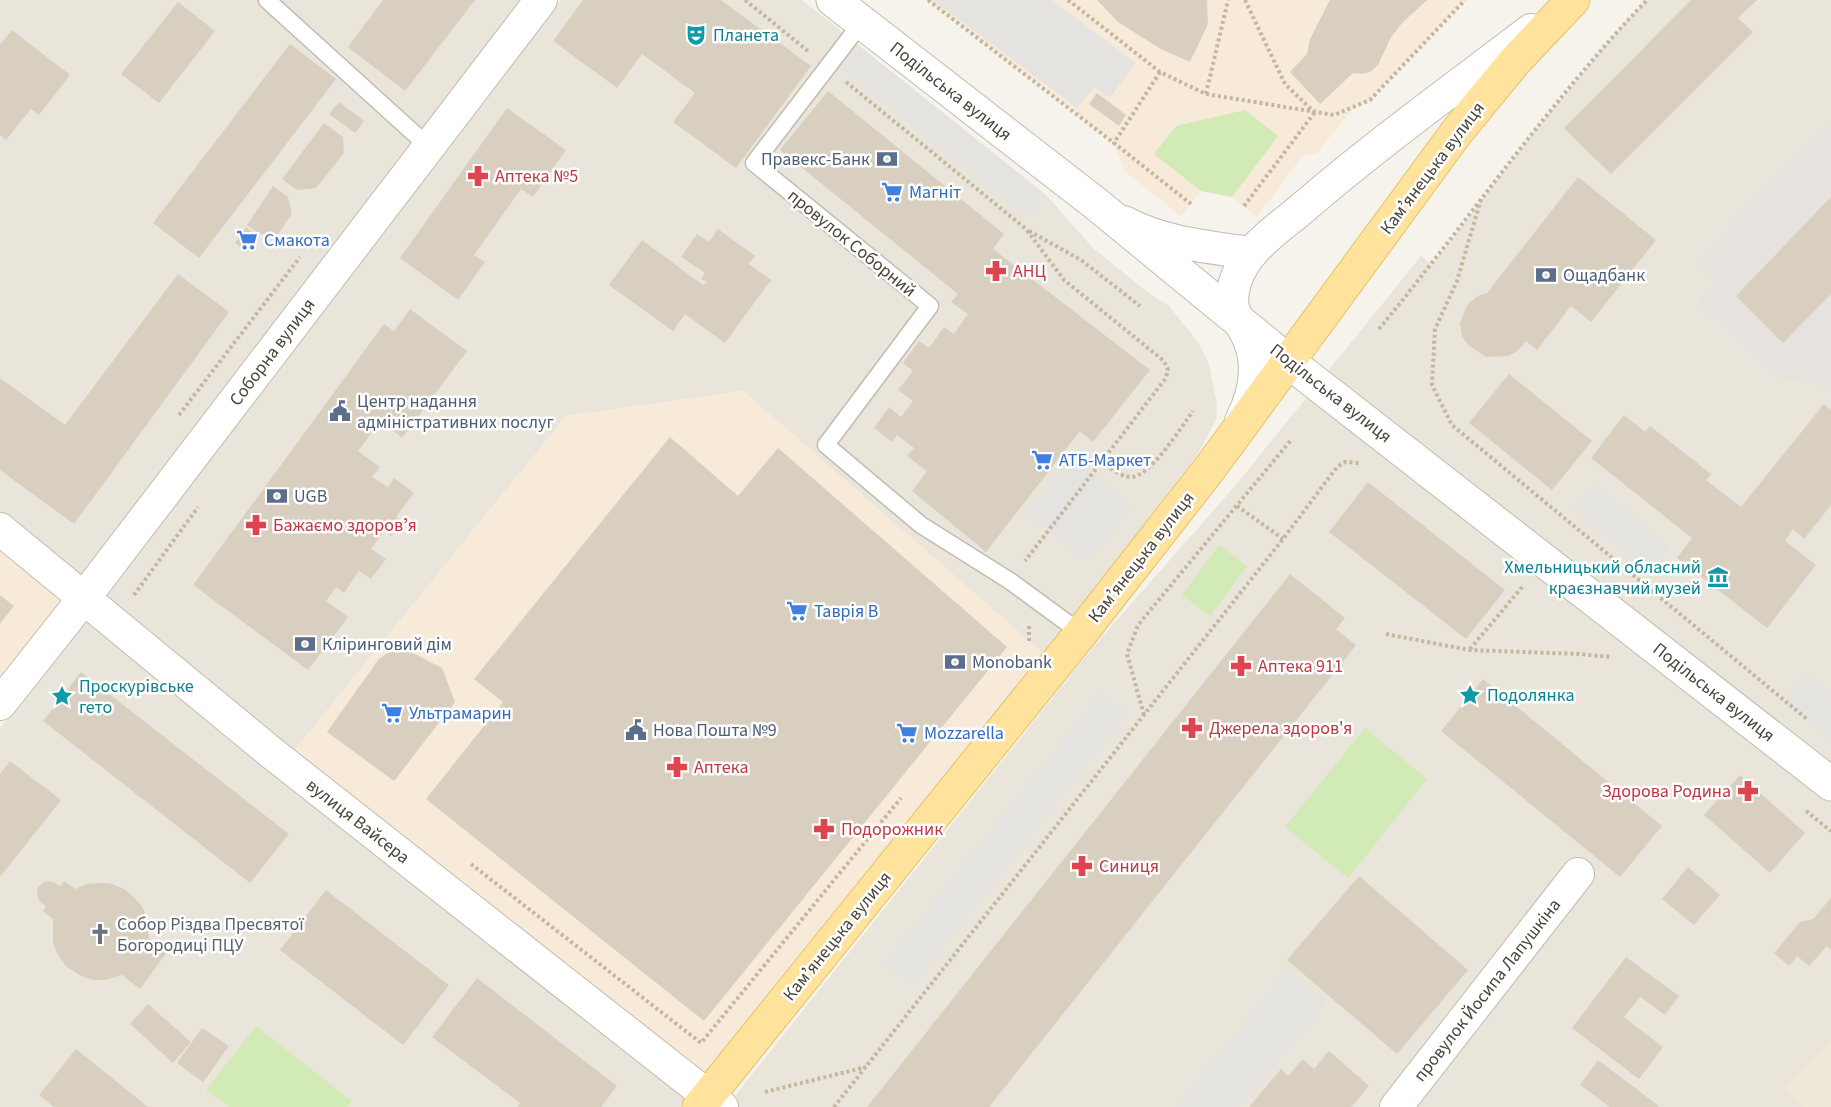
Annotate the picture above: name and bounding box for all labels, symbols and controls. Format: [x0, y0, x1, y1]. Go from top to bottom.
theatre icon: Планета [684, 23, 708, 47]
place label: Планета [713, 23, 779, 48]
street label: Подільська вулиця [884, 36, 1017, 147]
street label: Камʼянецька вулиця [1374, 97, 1491, 240]
place label: Правекс-Банк [761, 147, 870, 172]
bank icon: Правекс-Банк [875, 147, 899, 171]
pharmacy icon: Аптека №5 [466, 164, 490, 188]
place label: Аптека №5 [495, 164, 578, 189]
supermarket icon: Магніт [880, 180, 904, 204]
place label: Магніт [909, 180, 961, 205]
street label: провулок Соборний [782, 184, 921, 303]
supermarket icon: Смакота [235, 228, 259, 252]
place label: Смакота [264, 228, 330, 253]
pharmacy icon: АНЦ [984, 259, 1008, 283]
place label: АНЦ [1013, 259, 1047, 284]
bank icon: Ощадбанк [1534, 263, 1558, 287]
place label: Ощадбанк [1563, 263, 1645, 288]
street label: Соборна вулиця [224, 293, 321, 411]
street label: Подільська вулиця [1264, 338, 1397, 449]
place label: Центр надання адміністративних послуг [357, 389, 554, 435]
public building icon: Центр надання адміністративних послуг [328, 399, 352, 423]
supermarket icon: АТБ-Маркет [1030, 448, 1054, 472]
place label: АТБ-Маркет [1059, 448, 1151, 473]
bank icon: UGB [265, 484, 289, 508]
place label: UGB [294, 484, 327, 509]
street label: Камʼянецька вулиця [1082, 487, 1201, 628]
pharmacy icon: Бажаємо здоровʼя [244, 513, 268, 537]
place label: Бажаємо здоровʼя [273, 513, 417, 538]
place label: Хмельницький обласний краєзнавчий музей [1504, 555, 1701, 601]
museum icon: Хмельницький обласний краєзнавчий музей [1706, 565, 1730, 589]
supermarket icon: Таврія В [785, 599, 809, 623]
place label: Таврія В [814, 599, 878, 624]
bank icon: Кліринговий дім [293, 632, 317, 656]
place label: Кліринговий дім [322, 632, 452, 657]
street label: Подільська вулиця [1647, 637, 1780, 748]
bank icon: Monobank [943, 650, 967, 674]
place label: Monobank [972, 650, 1052, 675]
pharmacy icon: Аптека 911 [1229, 654, 1253, 678]
place label: Аптека 911 [1258, 654, 1343, 679]
place label: Проскурівське гето [79, 674, 194, 720]
place icon: Подолянка [1458, 683, 1482, 707]
place label: Подолянка [1487, 683, 1574, 708]
place icon: Проскурівське гето [50, 684, 74, 708]
supermarket icon: Ультрамарин [380, 701, 404, 725]
place label: Ультрамарин [409, 701, 512, 726]
pharmacy icon: Джерела здоров'я [1180, 716, 1204, 740]
place label: Джерела здоров'я [1209, 716, 1352, 741]
public building icon: Нова Пошта №9 [624, 718, 648, 742]
place label: Нова Пошта №9 [653, 718, 777, 743]
supermarket icon: Mozzarella [895, 721, 919, 745]
place label: Mozzarella [924, 721, 1004, 746]
pharmacy icon: Аптека [665, 755, 689, 779]
place label: Аптека [694, 755, 749, 780]
street label: вулиця Вайсера [301, 773, 415, 870]
place label: Здорова Родина [1602, 779, 1731, 804]
pharmacy icon: Здорова Родина [1736, 779, 1760, 803]
pharmacy icon: Подорожник [812, 817, 836, 841]
place label: Подорожник [841, 817, 943, 842]
pharmacy icon: Синиця [1070, 854, 1094, 878]
place label: Синиця [1099, 854, 1159, 879]
street label: Камʼянецька вулиця [777, 866, 897, 1006]
street label: провулок Йосипа Лапушкіна [1408, 893, 1567, 1087]
place label: Собор Різдва Пресвятої Богородиці ПЦУ [117, 912, 304, 958]
church icon: Собор Різдва Пресвятої Богородиці ПЦУ [88, 922, 112, 946]

